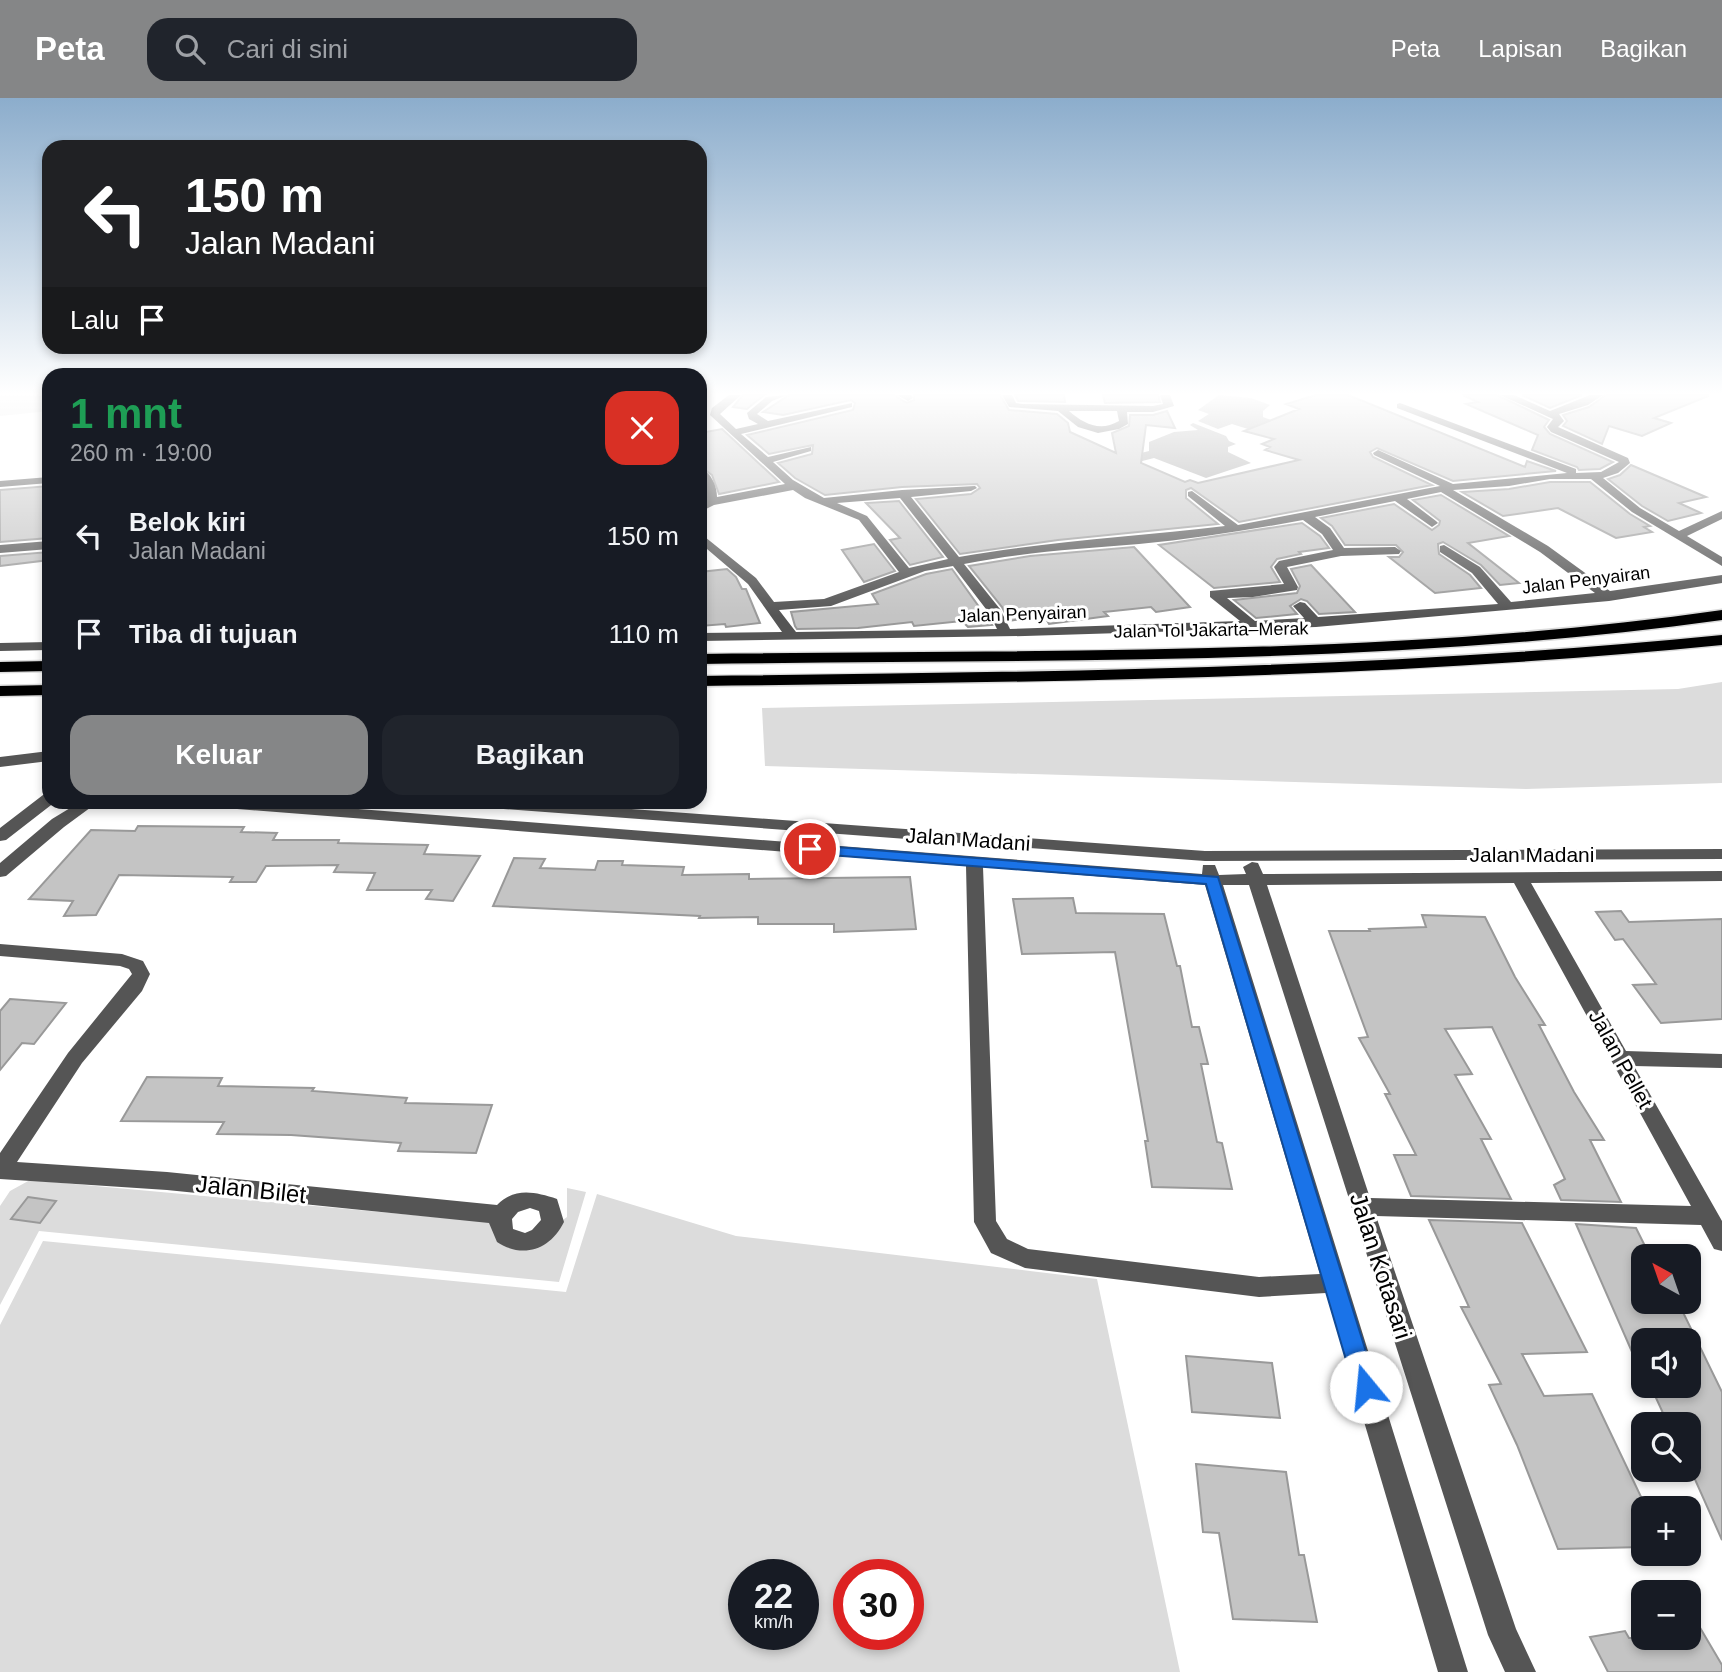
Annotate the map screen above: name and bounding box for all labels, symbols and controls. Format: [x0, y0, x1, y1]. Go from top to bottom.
search box [147, 18, 637, 81]
text: Peta [35, 30, 105, 67]
icon: search [171, 30, 209, 68]
text: Cari di sini [227, 34, 348, 64]
text: Peta [1391, 35, 1440, 62]
text: Lapisan [1478, 35, 1562, 62]
text: Bagikan [1600, 35, 1687, 62]
icon: left [70, 168, 161, 259]
text: 150 m [185, 168, 324, 222]
text: Jalan Madani [185, 225, 375, 261]
icon: arrive [133, 301, 171, 339]
text: Lalu [70, 305, 119, 335]
text: 1 mnt [70, 390, 182, 437]
button: close [605, 391, 679, 465]
text: 260 m · 19:00 [70, 440, 212, 466]
text: Belok kiri [129, 507, 246, 537]
icon: left [70, 517, 108, 555]
text: 150 m [607, 521, 679, 551]
text: Jalan Madani [129, 538, 266, 564]
street label: Jalan Penyairan [1521, 562, 1651, 598]
street label: Jalan Penyairan [957, 602, 1087, 626]
icon: arrive [70, 615, 108, 653]
street label: Jalan Tol Jakarta–Merak [1113, 618, 1310, 642]
text: Tiba di tujuan [129, 619, 298, 649]
text: 110 m [609, 619, 679, 649]
button: Keluar [70, 715, 368, 795]
button: Bagikan [382, 715, 679, 795]
pin [780, 819, 840, 879]
street label: Jalan Madani [905, 823, 1031, 855]
icon: arrive [791, 830, 829, 868]
street label: Jalan Madani [1470, 843, 1594, 866]
street label: Jalan Pellet [1585, 1006, 1657, 1112]
street label: Jalan Bilet [195, 1170, 308, 1208]
street label: Jalan Kotasari [1345, 1190, 1417, 1342]
north arrow [1631, 1244, 1701, 1314]
map controls [1631, 1244, 1701, 1650]
button: sound [1631, 1328, 1701, 1398]
position arrow [1329, 1350, 1403, 1424]
button: search [1631, 1412, 1701, 1482]
button: + [1631, 1496, 1701, 1566]
speed limit sign: 30 [833, 1559, 924, 1650]
text: 22 [754, 1576, 793, 1615]
button: − [1631, 1580, 1701, 1650]
text: km/h [754, 1612, 793, 1632]

